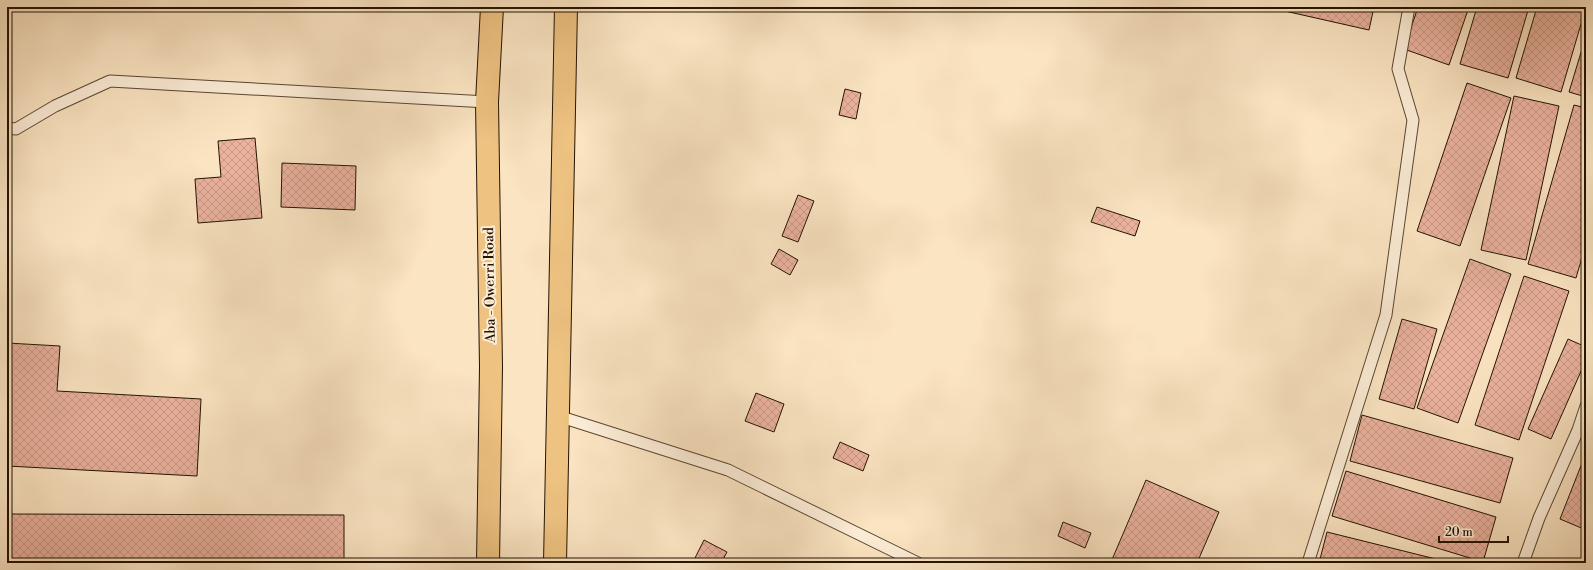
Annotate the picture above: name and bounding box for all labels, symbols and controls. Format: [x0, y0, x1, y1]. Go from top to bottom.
street label: Aba - Owerri Road [480, 227, 500, 344]
scale bar [1439, 518, 1508, 544]
text: 20 m [1445, 525, 1473, 540]

